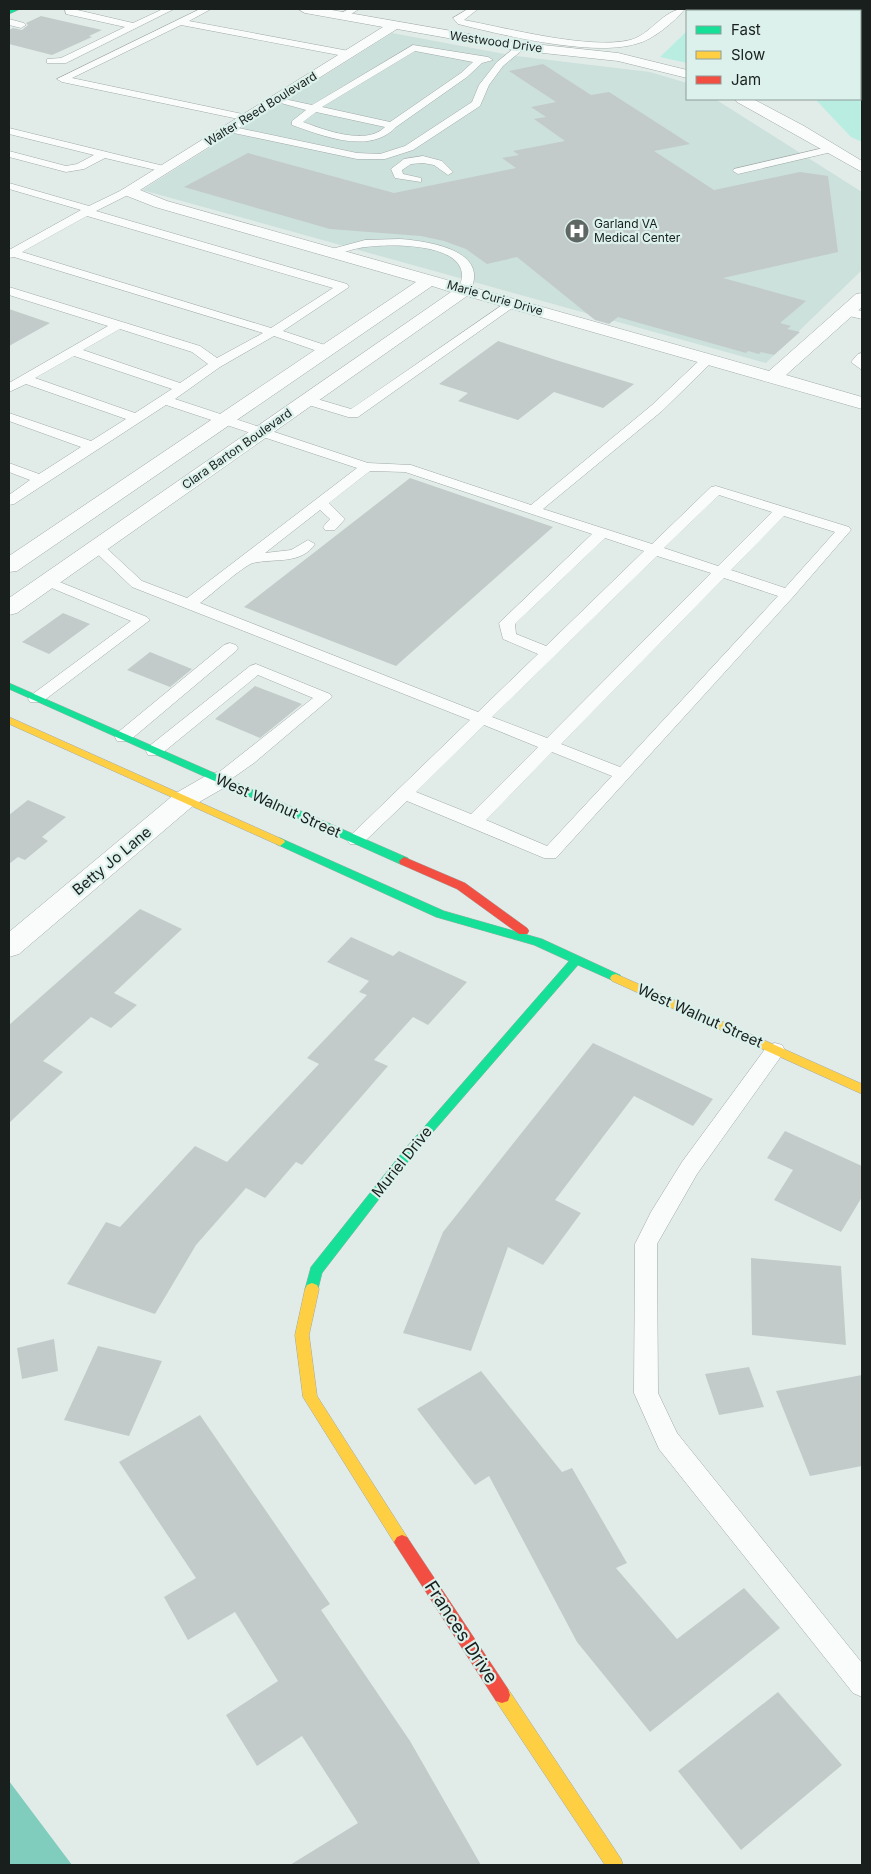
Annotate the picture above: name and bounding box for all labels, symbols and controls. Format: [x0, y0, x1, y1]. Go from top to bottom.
legend [686, 10, 861, 100]
text: Fast [731, 20, 761, 39]
street label: Westwood Drive [449, 28, 543, 55]
text: Slow [731, 45, 765, 64]
street label: Walter Reed Boulevard [202, 68, 319, 149]
text: Jam [731, 70, 761, 89]
place label: Garland VA Medical Center [594, 216, 681, 245]
hospital icon: Garland VA Medical Center [564, 218, 590, 244]
street label: Marie Curie Drive [445, 277, 545, 318]
street label: Clara Barton Boulevard [179, 405, 295, 492]
street label: West Walnut Street [213, 769, 344, 842]
street label: Betty Jo Lane [68, 822, 155, 899]
street label: West Walnut Street [635, 979, 766, 1052]
street label: Muriel Drive [367, 1122, 436, 1201]
street label: Frances Drive [421, 1577, 502, 1687]

